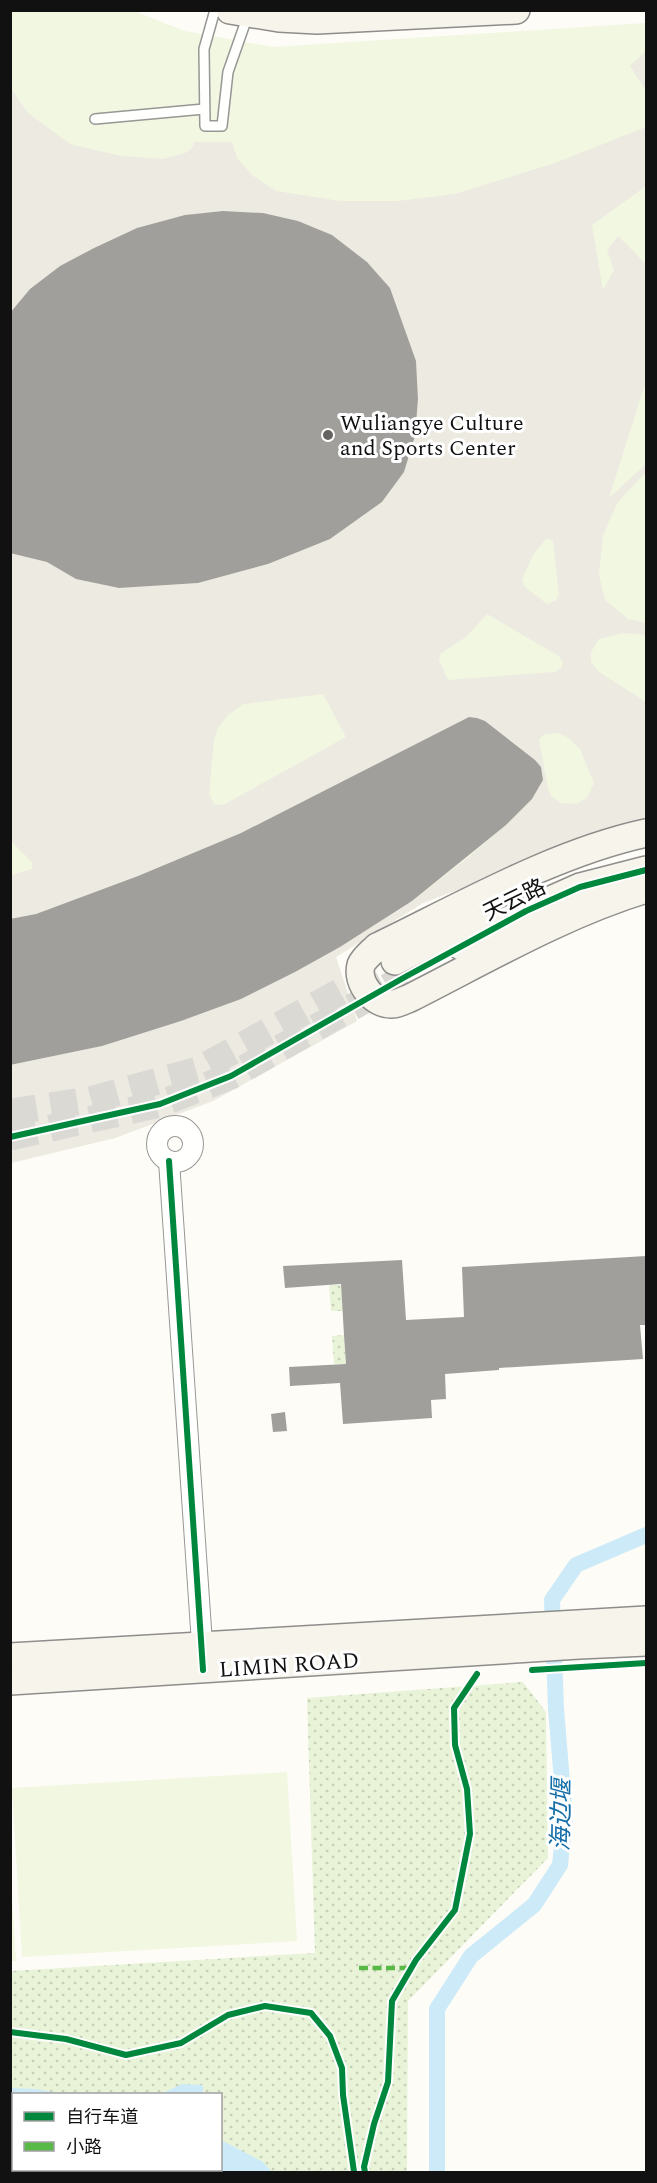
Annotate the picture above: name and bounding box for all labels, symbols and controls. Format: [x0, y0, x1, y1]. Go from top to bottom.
place label: Wuliangye Culture and Sports Center [340, 407, 524, 465]
marker: Wuliangye Culture and Sports Center [321, 428, 335, 442]
street label: 天云路 [478, 871, 552, 930]
street label: LIMIN ROAD [218, 1644, 360, 1687]
water label: 海边堰 [543, 1775, 581, 1851]
legend [12, 2093, 222, 2171]
text: 自行车道 [66, 2104, 138, 2131]
text: 小路 [66, 2134, 102, 2161]

